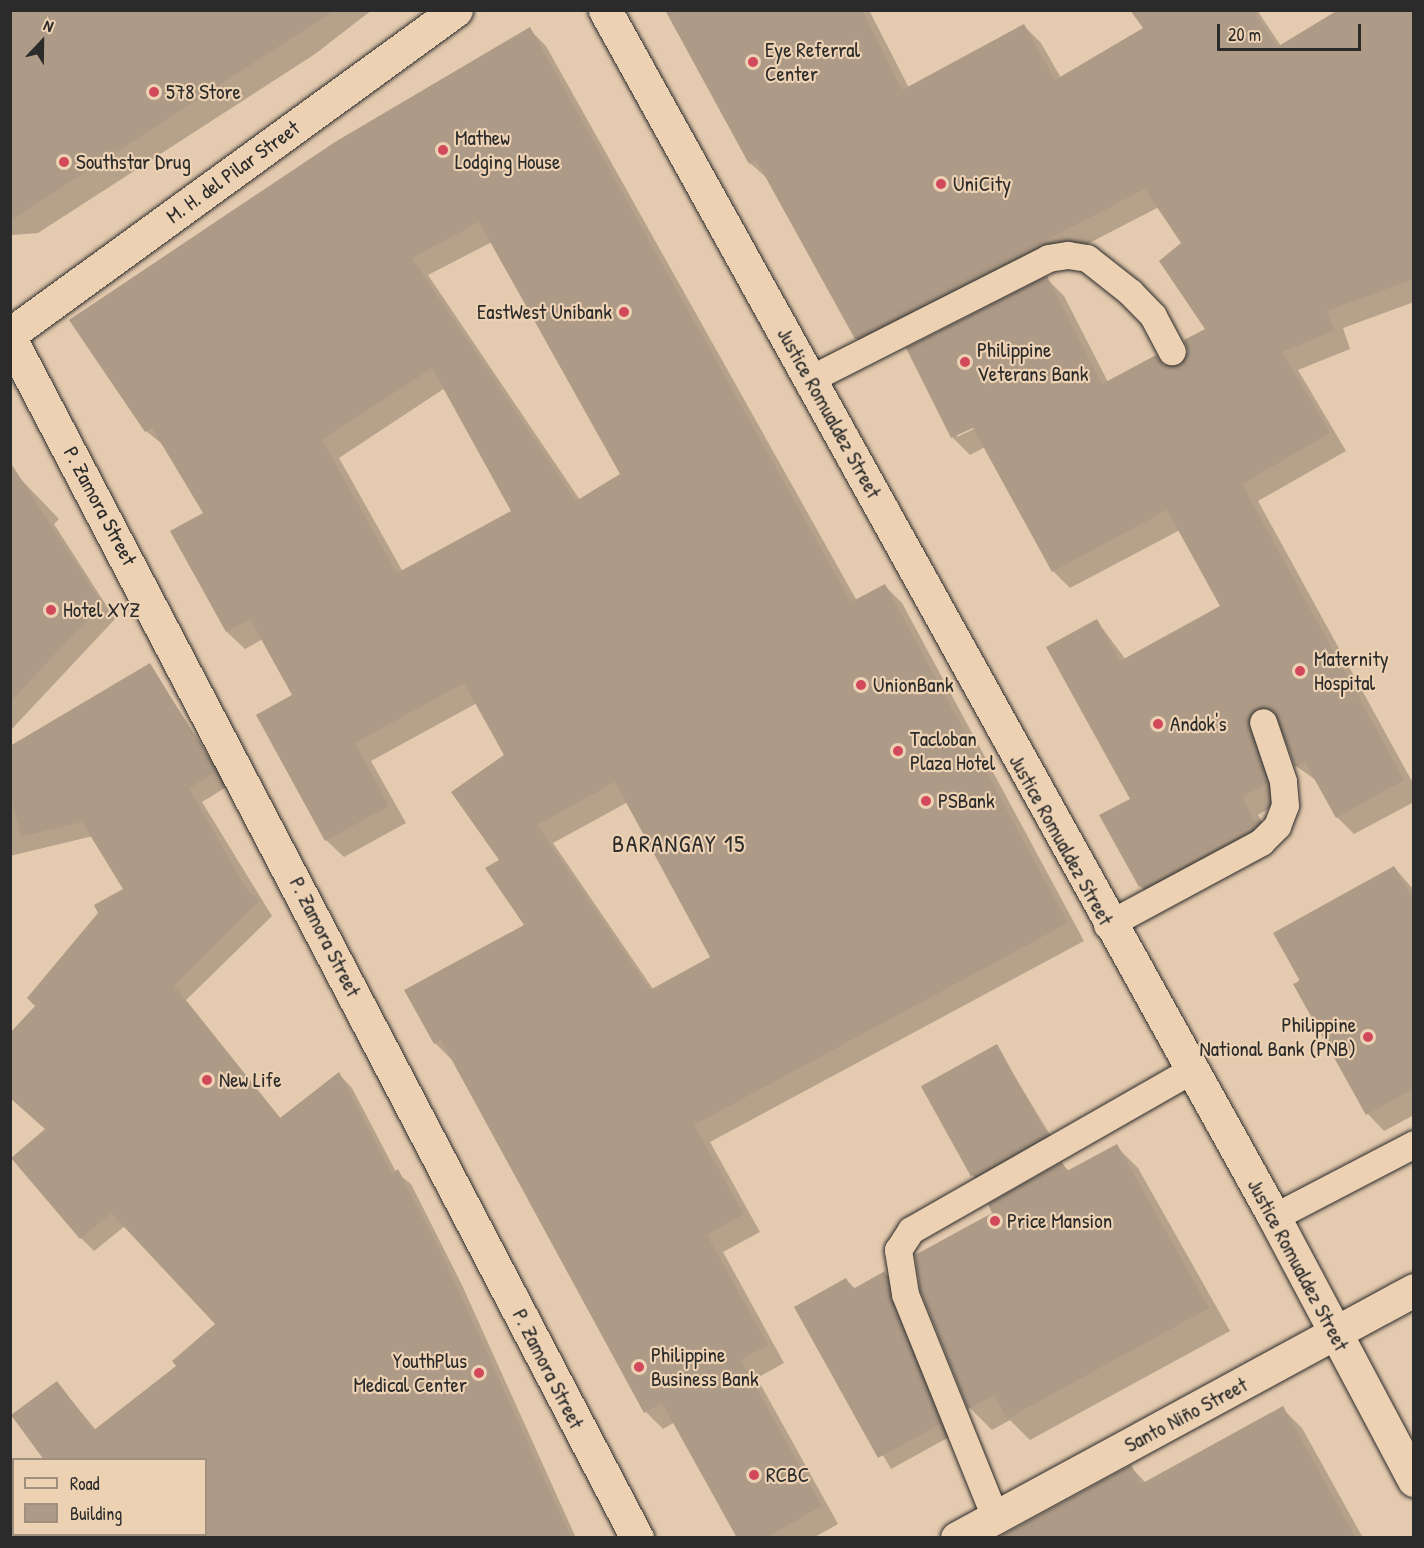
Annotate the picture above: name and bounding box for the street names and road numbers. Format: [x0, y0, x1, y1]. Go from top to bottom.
street label: M. H. del Pilar Street [162, 115, 304, 229]
street label: Justice Romualdez Street [772, 323, 886, 503]
street label: P. Zamora Street [58, 442, 142, 570]
street label: Justice Romualdez Street [1004, 750, 1118, 930]
street label: P. Zamora Street [284, 873, 366, 1001]
street label: Justice Romualdez Street [1242, 1175, 1354, 1355]
street label: P. Zamora Street [507, 1305, 589, 1433]
street label: Santo Niño Street [1120, 1372, 1252, 1458]

